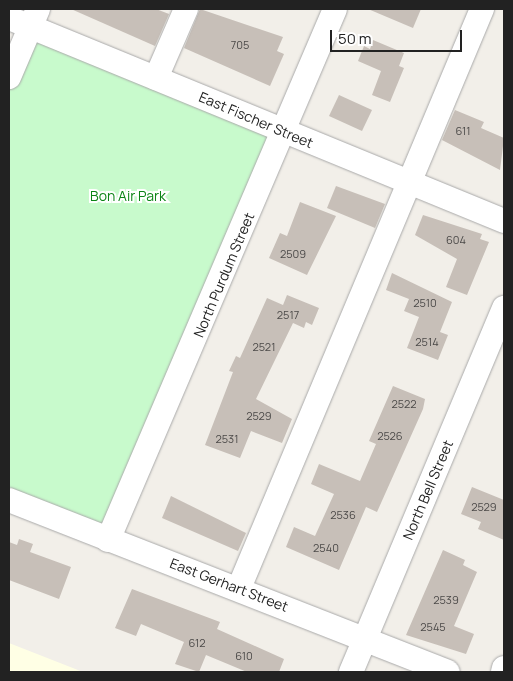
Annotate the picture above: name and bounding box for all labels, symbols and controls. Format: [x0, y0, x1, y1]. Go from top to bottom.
scale bar [333, 20, 466, 52]
text: 50 m [338, 28, 372, 49]
house number: 705 [231, 38, 249, 52]
street label: East Fischer Street [196, 88, 316, 152]
house number: 611 [455, 124, 471, 138]
park label: Bon Air Park [90, 188, 166, 204]
street label: North Purdum Street [190, 210, 258, 340]
house number: 604 [446, 233, 466, 247]
house number: 2509 [280, 247, 306, 261]
house number: 2510 [413, 296, 437, 310]
house number: 2517 [277, 308, 299, 322]
house number: 2514 [415, 335, 439, 349]
house number: 2521 [253, 340, 275, 354]
house number: 2522 [392, 397, 416, 411]
house number: 2529 [246, 409, 272, 423]
house number: 2526 [377, 429, 403, 443]
house number: 2531 [216, 432, 238, 446]
street label: North Bell Street [399, 438, 457, 542]
house number: 2529 [471, 500, 497, 514]
house number: 2536 [330, 508, 356, 522]
house number: 2540 [313, 541, 339, 555]
street label: East Gerhart Street [168, 555, 290, 615]
house number: 2539 [433, 593, 459, 607]
house number: 2545 [420, 620, 446, 634]
house number: 612 [188, 636, 206, 650]
house number: 610 [235, 649, 253, 663]

